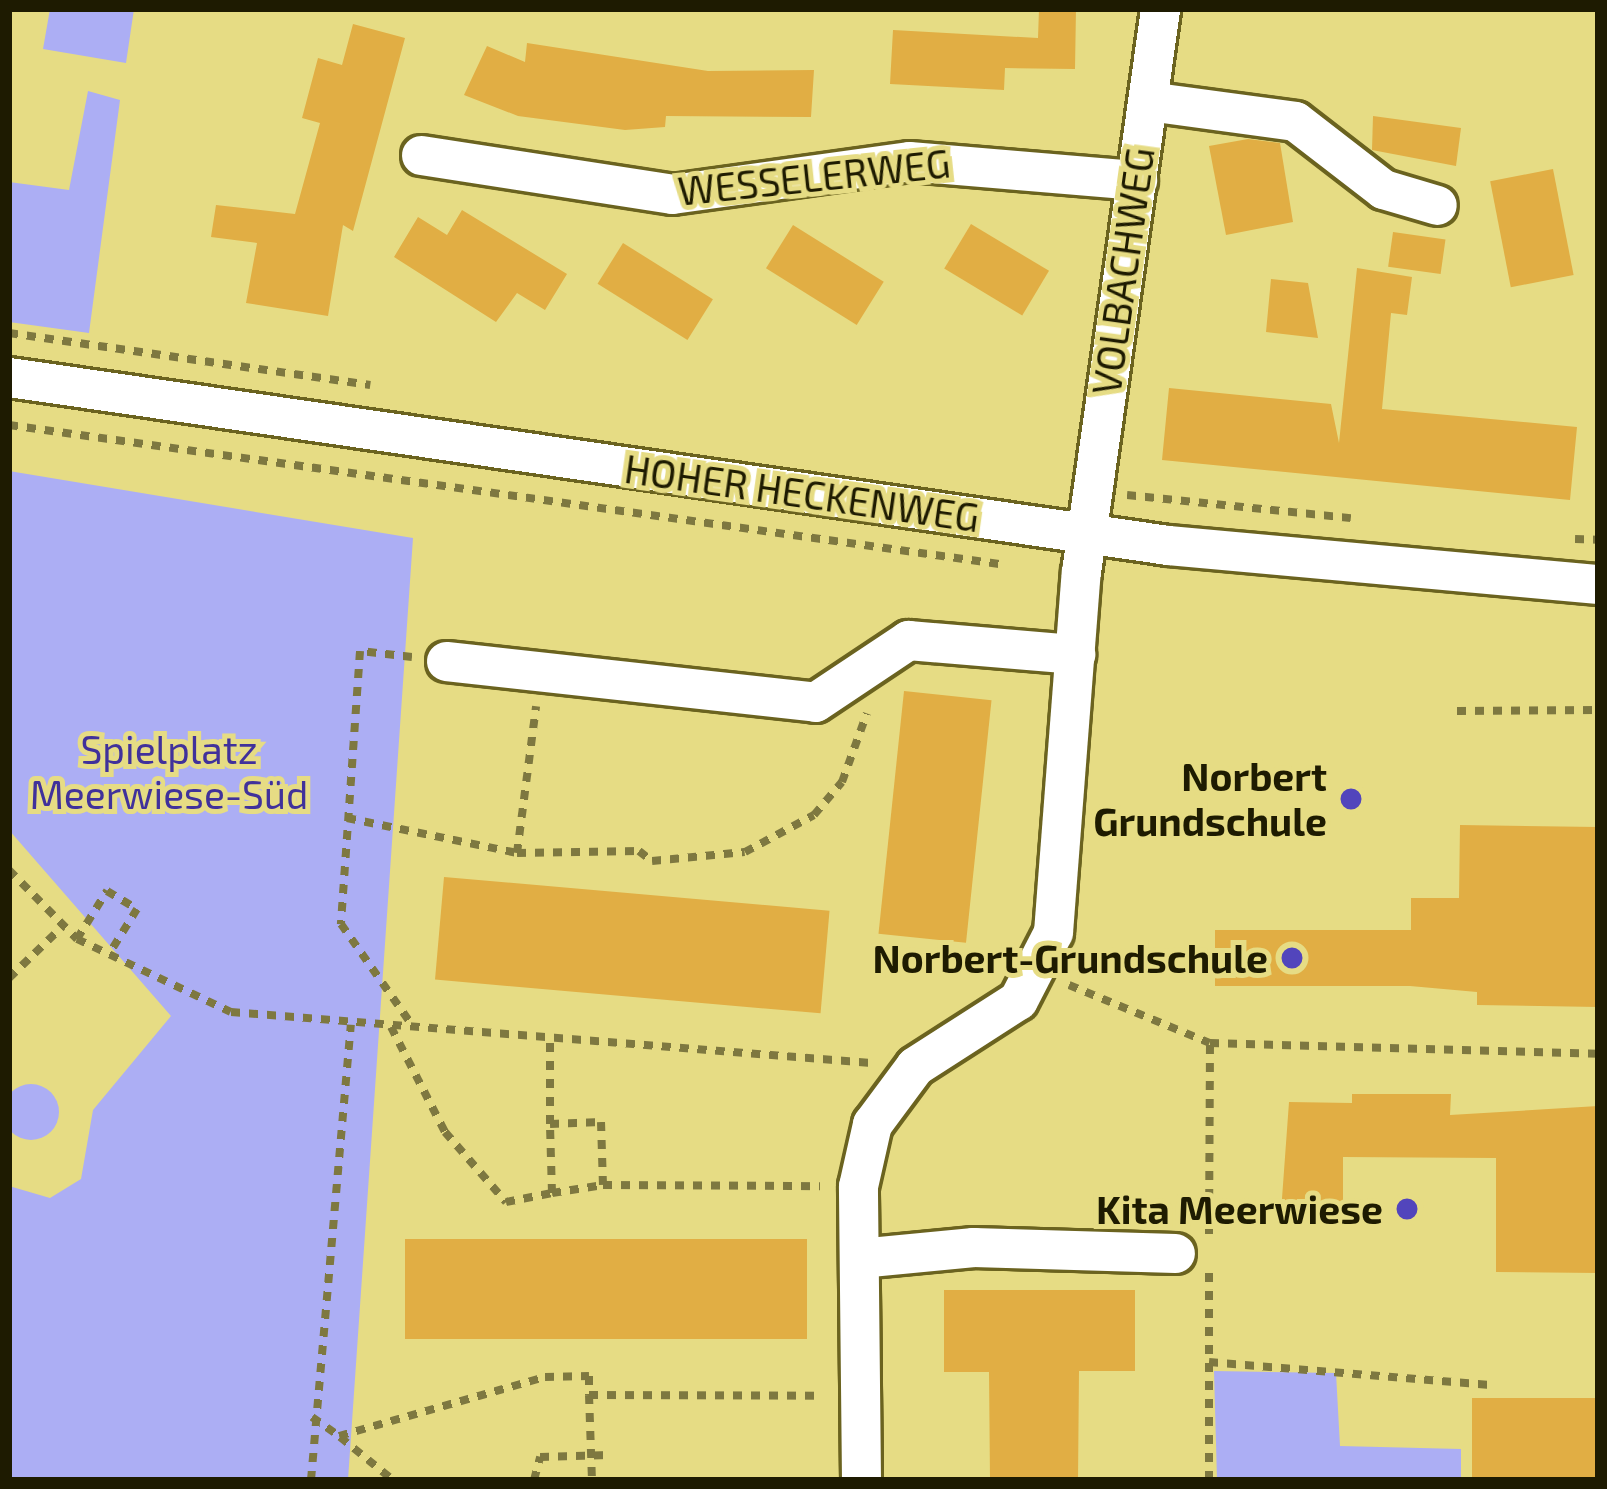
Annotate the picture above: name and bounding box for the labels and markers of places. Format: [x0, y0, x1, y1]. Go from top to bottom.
place label: Norbert Grundschule [1093, 754, 1327, 845]
marker: Norbert Grundschule [1338, 786, 1364, 812]
place label: Norbert-Grundschule [873, 935, 1268, 981]
marker: Norbert-Grundschule [1279, 945, 1305, 971]
place label: Kita Meerwiese [1096, 1186, 1383, 1232]
marker: Kita Meerwiese [1394, 1196, 1420, 1222]

